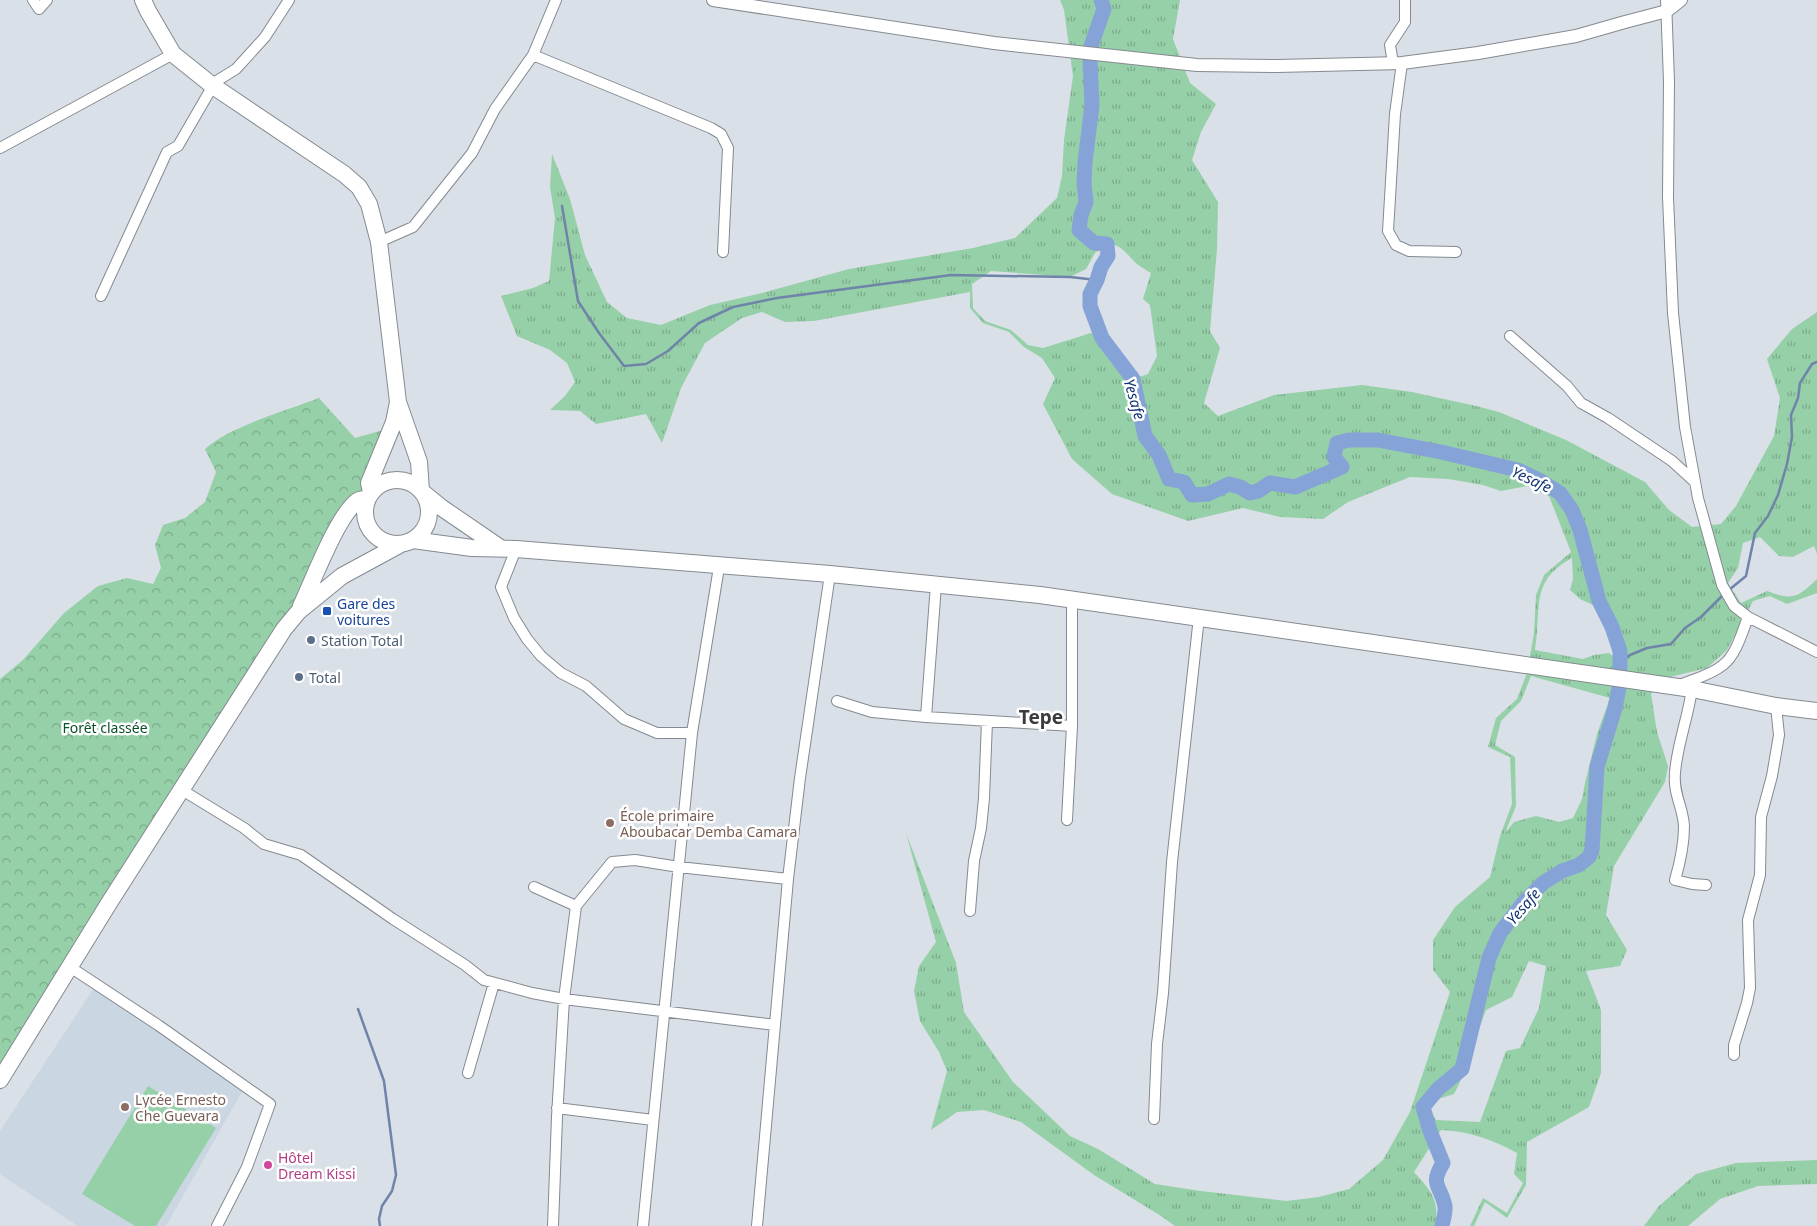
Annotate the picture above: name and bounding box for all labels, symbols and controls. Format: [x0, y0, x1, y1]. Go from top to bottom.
water label: Yesafe [1120, 376, 1150, 422]
water label: Yesafe [1509, 461, 1556, 497]
place label: Gare des voitures [337, 594, 396, 629]
marker: Gare des voitures [321, 605, 333, 617]
place label: Station Total [321, 631, 403, 650]
marker: Station Total [305, 634, 317, 646]
place label: Total [309, 668, 341, 687]
marker: Total [293, 671, 305, 683]
district label: Tepe [1019, 704, 1063, 730]
park label: Forêt classée [62, 718, 148, 737]
place label: École primaire Aboubacar Demba Camara [620, 806, 797, 841]
marker: École primaire Aboubacar Demba Camara [604, 817, 616, 829]
water label: Yesafe [1502, 883, 1545, 928]
place label: Lycée Ernesto Che Guevara [135, 1090, 226, 1125]
marker: Lycée Ernesto Che Guevara [119, 1101, 131, 1113]
place label: Hôtel Dream Kissi [278, 1148, 356, 1183]
marker: Hôtel Dream Kissi [262, 1159, 274, 1171]

